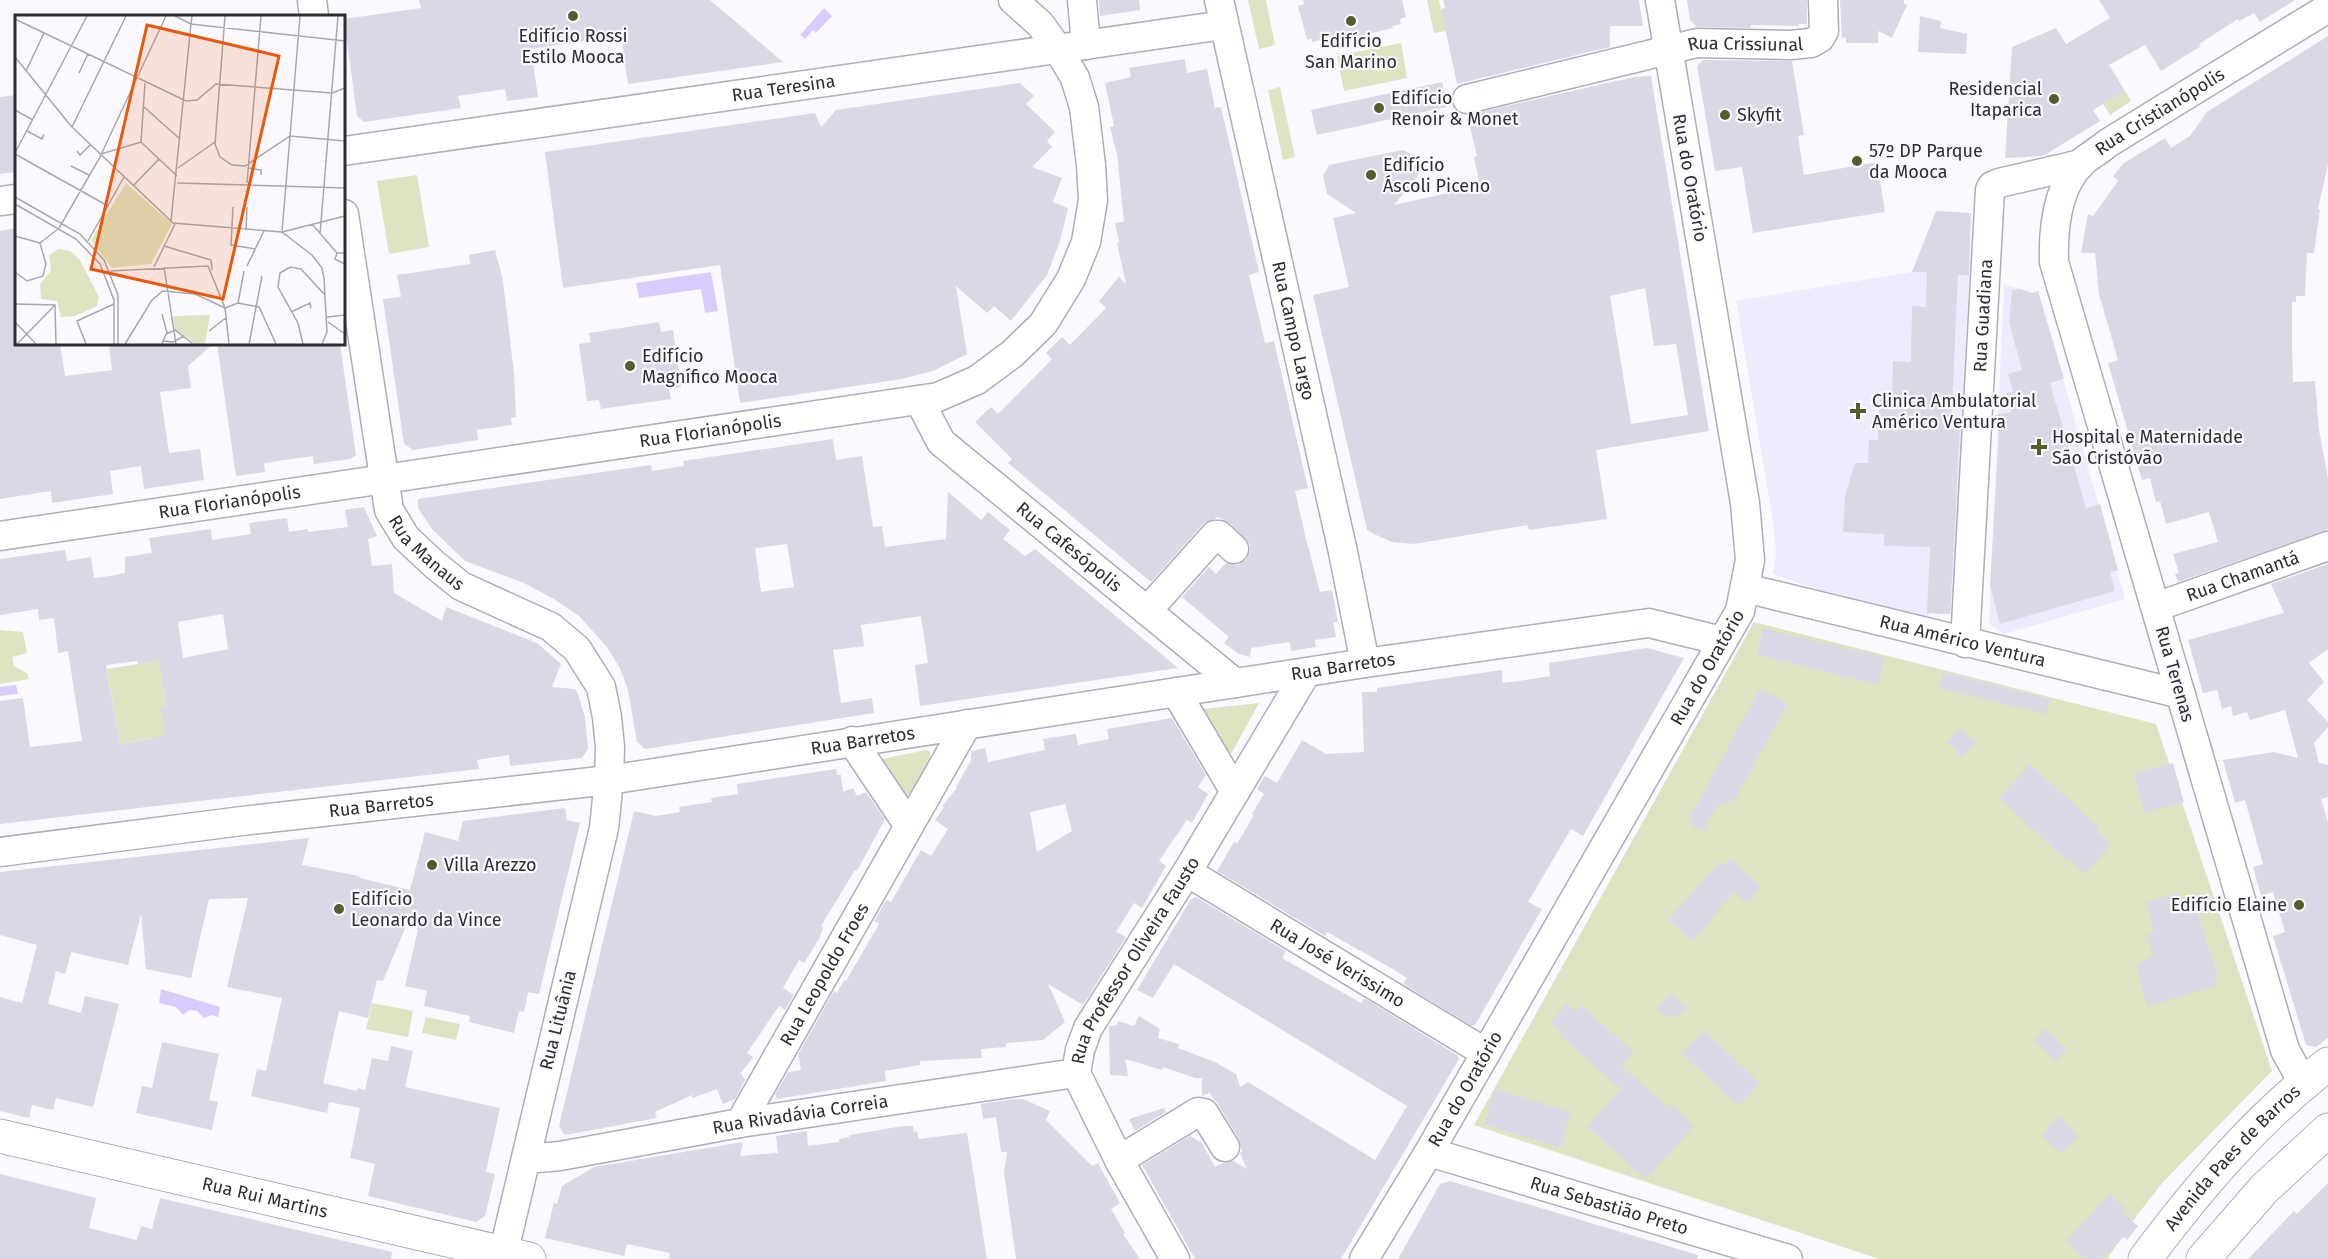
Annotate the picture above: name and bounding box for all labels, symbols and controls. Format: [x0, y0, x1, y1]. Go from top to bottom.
marker: Edifício Rossi Estilo Mooca [566, 9, 580, 23]
marker: Edifício San Marino [1344, 14, 1358, 28]
inset map [15, 15, 345, 345]
place label: Edifício Rossi Estilo Mooca [518, 25, 628, 68]
place label: Edifício San Marino [1305, 30, 1397, 73]
street label: Rua Crissiunal [1685, 32, 1804, 56]
street label: Rua Cristianópolis [2091, 63, 2229, 160]
street label: Rua Teresina [730, 70, 837, 106]
place label: Residencial Itaparica [1948, 78, 2042, 121]
place label: Edifício Renoir & Monet [1391, 87, 1519, 130]
marker: Residencial Itaparica [2047, 92, 2061, 106]
marker: Edifício Renoir & Monet [1372, 101, 1386, 115]
place label: Skyfit [1737, 104, 1782, 126]
marker: Skyfit [1718, 108, 1732, 122]
street label: Rua do Oratório [1668, 112, 1712, 244]
place label: 57º DP Parque da Mooca [1869, 140, 1983, 183]
place label: Edifício Áscoli Piceno [1383, 154, 1490, 197]
marker: 57º DP Parque da Mooca [1850, 154, 1864, 168]
marker: Edifício Áscoli Piceno [1364, 168, 1378, 182]
street label: Rua Guadiana [1969, 258, 1997, 373]
street label: Rua Campo Largo [1267, 259, 1320, 402]
place label: Edifício Magnífico Mooca [642, 345, 778, 388]
marker: Edifício Magnífico Mooca [623, 359, 637, 373]
place label: Clinica Ambulatorial Américo Ventura [1872, 390, 2036, 433]
marker: Clinica Ambulatorial Américo Ventura [1849, 402, 1867, 420]
street label: Rua Florianópolis [638, 409, 783, 452]
place label: Hospital e Maternidade São Cristóvão [2052, 426, 2243, 469]
marker: Hospital e Maternidade São Cristóvão [2030, 438, 2048, 456]
street label: Rua Florianópolis [157, 481, 302, 523]
street label: Rua Cafesópolis [1012, 497, 1126, 597]
street label: Rua Manaus [384, 511, 469, 595]
street label: Rua Chamantá [2183, 546, 2302, 606]
street label: Rua do Oratório [1666, 606, 1749, 729]
street label: Rua Américo Ventura [1877, 610, 2048, 672]
street label: Rua Terenas [2151, 623, 2199, 725]
street label: Rua Barretos [1289, 648, 1397, 685]
street label: Rua Barretos [809, 722, 916, 760]
street label: Rua Barretos [328, 789, 435, 822]
street label: Rua Professor Oliveira Fausto [1067, 853, 1205, 1066]
place label: Villa Arezzo [444, 854, 537, 876]
marker: Villa Arezzo [425, 858, 439, 872]
place label: Edifício Leonardo da Vince [351, 888, 502, 931]
place label: Edifício Elaine [2171, 894, 2287, 916]
marker: Edifício Elaine [2292, 898, 2306, 912]
street label: Rua Leopoldo Froes [775, 899, 874, 1050]
marker: Edifício Leonardo da Vince [332, 902, 346, 916]
street label: Rua José Verissimo [1266, 914, 1409, 1012]
street label: Rua Lituânia [535, 968, 581, 1072]
street label: Rua do Oratório [1423, 1027, 1507, 1151]
street label: Avenida Paes de Barros [2160, 1080, 2305, 1235]
street label: Rua Rivadávia Correia [711, 1090, 890, 1139]
street label: Rua Rui Martins [200, 1172, 330, 1223]
street label: Rua Sebastião Preto [1527, 1172, 1691, 1240]

